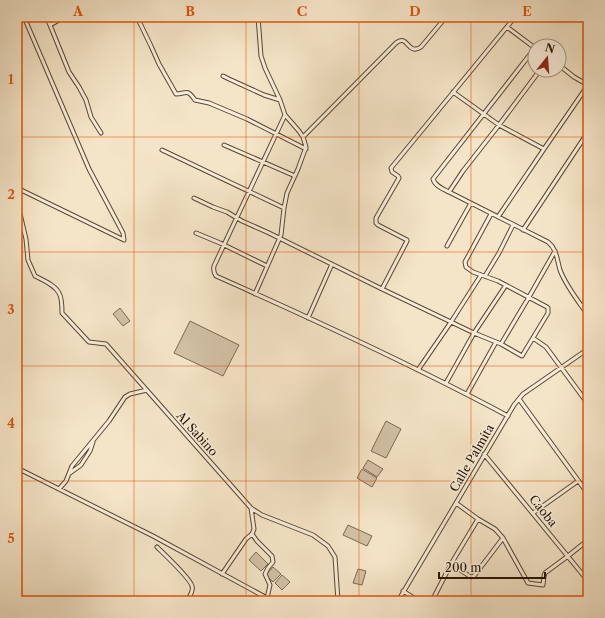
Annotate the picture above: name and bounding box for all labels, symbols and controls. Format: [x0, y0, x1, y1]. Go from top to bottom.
text: A [72, 3, 84, 19]
text: B [185, 3, 195, 19]
text: C [297, 3, 307, 19]
text: D [409, 3, 421, 19]
text: E [522, 3, 532, 19]
north arrow [527, 38, 567, 78]
text: N [543, 40, 557, 57]
text: 1 [8, 71, 14, 87]
text: 2 [7, 186, 15, 202]
text: 3 [7, 301, 15, 317]
street label: Al Sabino [173, 408, 221, 459]
text: 4 [7, 415, 15, 431]
street label: Calle Palmita [446, 421, 497, 494]
street label: Caoba [526, 492, 561, 530]
text: 5 [7, 530, 15, 546]
scale bar [439, 554, 545, 580]
text: 200 m [445, 560, 482, 575]

